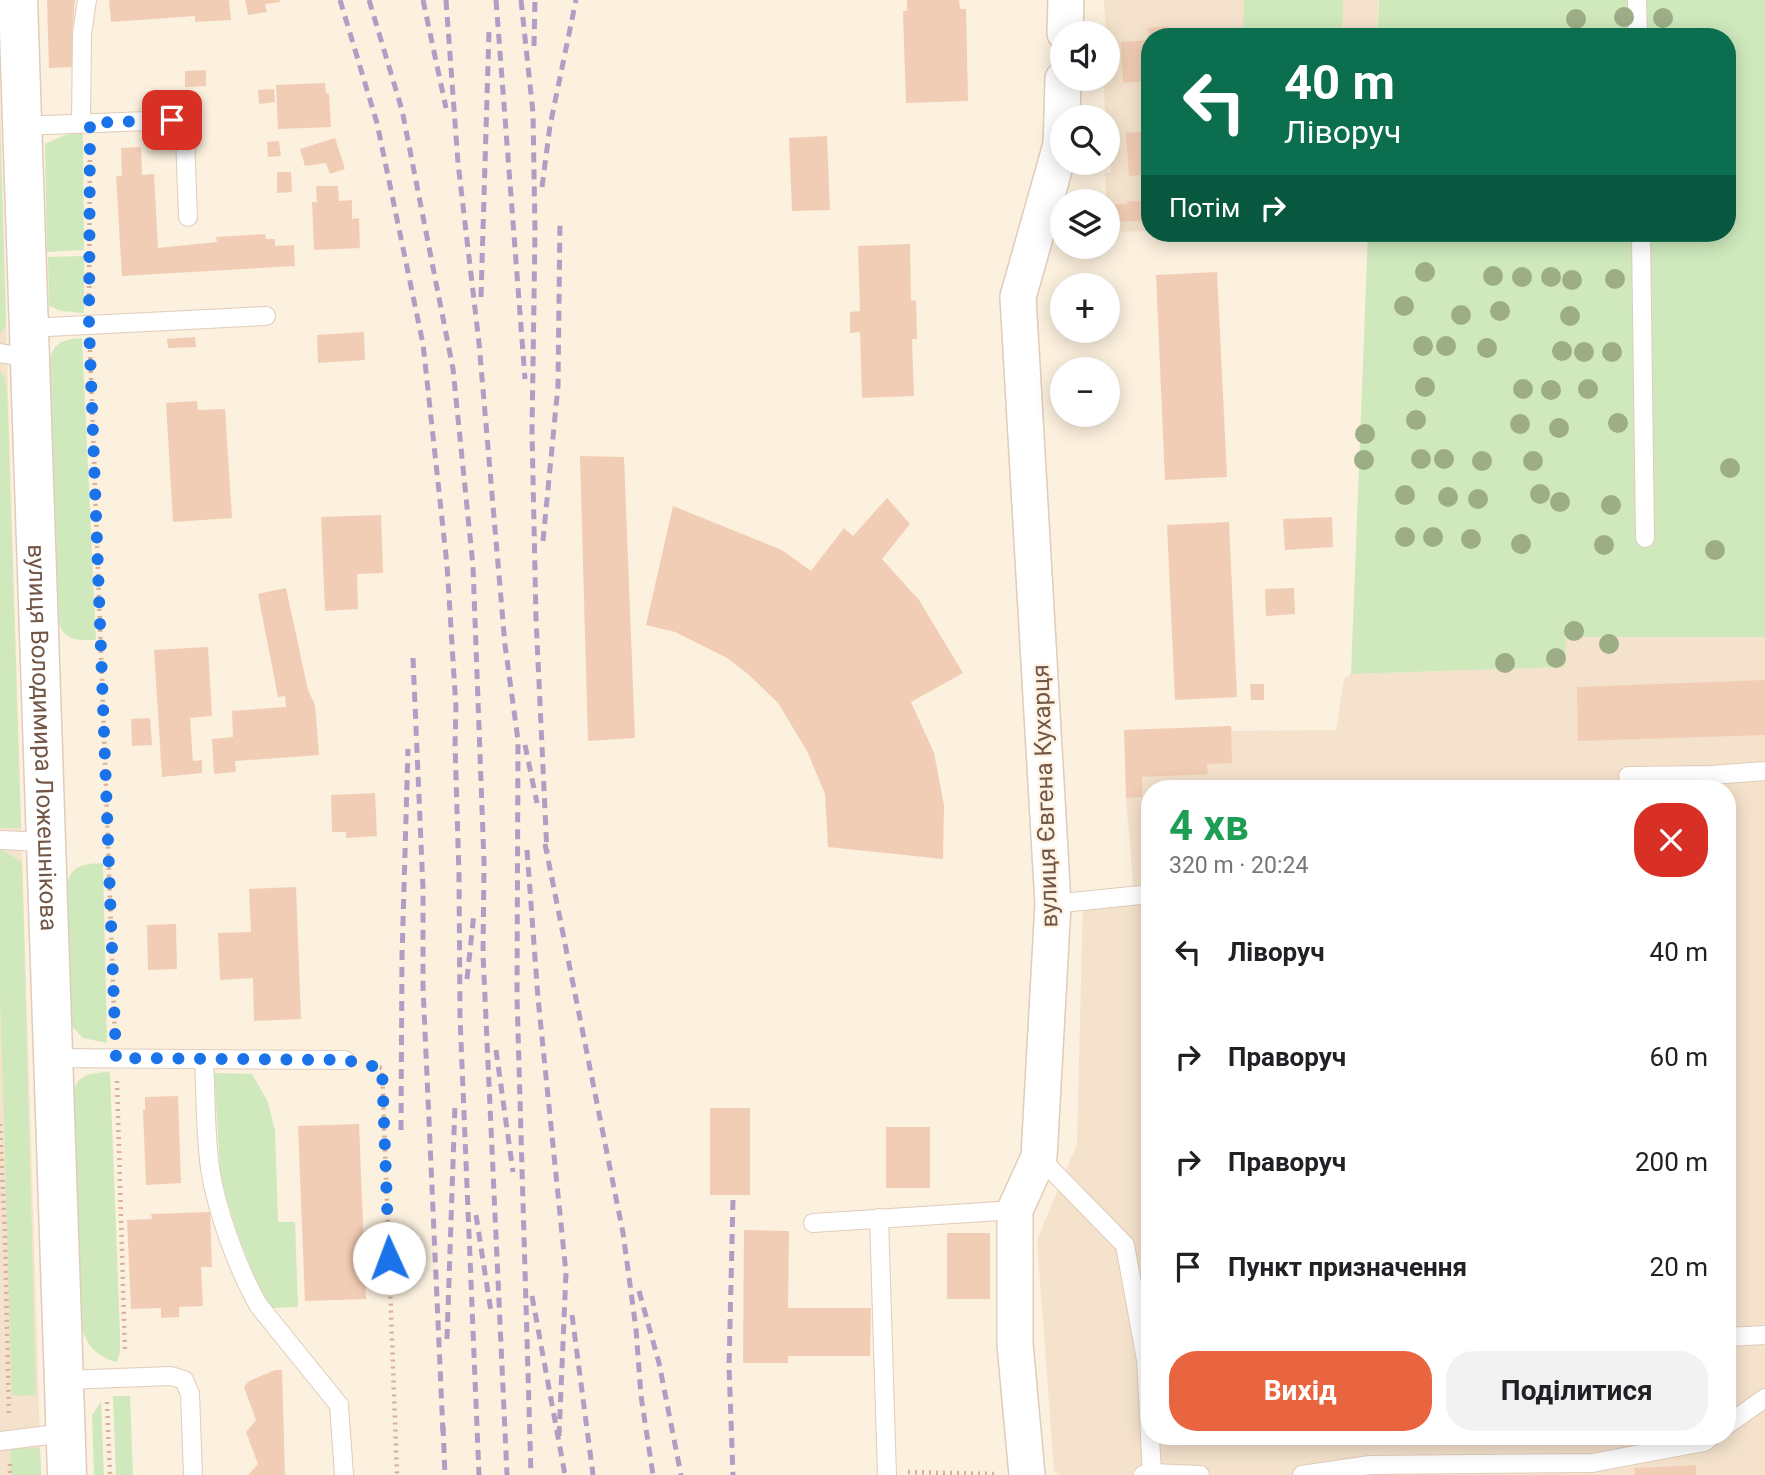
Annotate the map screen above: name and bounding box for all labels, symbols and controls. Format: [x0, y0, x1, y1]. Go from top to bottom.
map controls [1050, 21, 1120, 427]
button: sound [1050, 21, 1120, 91]
text: 40 m [1284, 54, 1395, 111]
icon: left [1169, 56, 1260, 147]
pin [142, 90, 202, 150]
icon: arrive [153, 101, 191, 139]
button: search [1050, 105, 1120, 175]
text: Ліворуч [1284, 113, 1401, 151]
button: layers [1050, 189, 1120, 259]
icon: right [1254, 189, 1292, 227]
text: Потім [1169, 193, 1240, 223]
button: + [1050, 273, 1120, 343]
button: − [1050, 357, 1120, 427]
street label: вулиця Володимира Ложешнікова [22, 544, 63, 931]
street label: вулиця Євгена Кухарця [1026, 664, 1064, 928]
text: 4 хв [1169, 801, 1249, 850]
button: close [1634, 803, 1708, 877]
text: 320 m · 20:24 [1169, 852, 1308, 879]
icon: left [1169, 933, 1207, 971]
text: Ліворуч [1228, 937, 1325, 967]
text: 40 m [1650, 937, 1708, 967]
icon: right [1169, 1038, 1207, 1076]
text: Праворуч [1228, 1042, 1346, 1072]
text: 60 m [1650, 1042, 1708, 1072]
icon: right [1169, 1143, 1207, 1181]
text: Праворуч [1228, 1147, 1346, 1177]
text: 200 m [1635, 1147, 1708, 1177]
position arrow [352, 1221, 426, 1295]
icon: arrive [1169, 1248, 1207, 1286]
text: Пункт призначення [1228, 1252, 1467, 1282]
text: 20 m [1650, 1252, 1708, 1282]
button: Вихід [1169, 1351, 1432, 1431]
button: Поділитися [1446, 1351, 1708, 1431]

